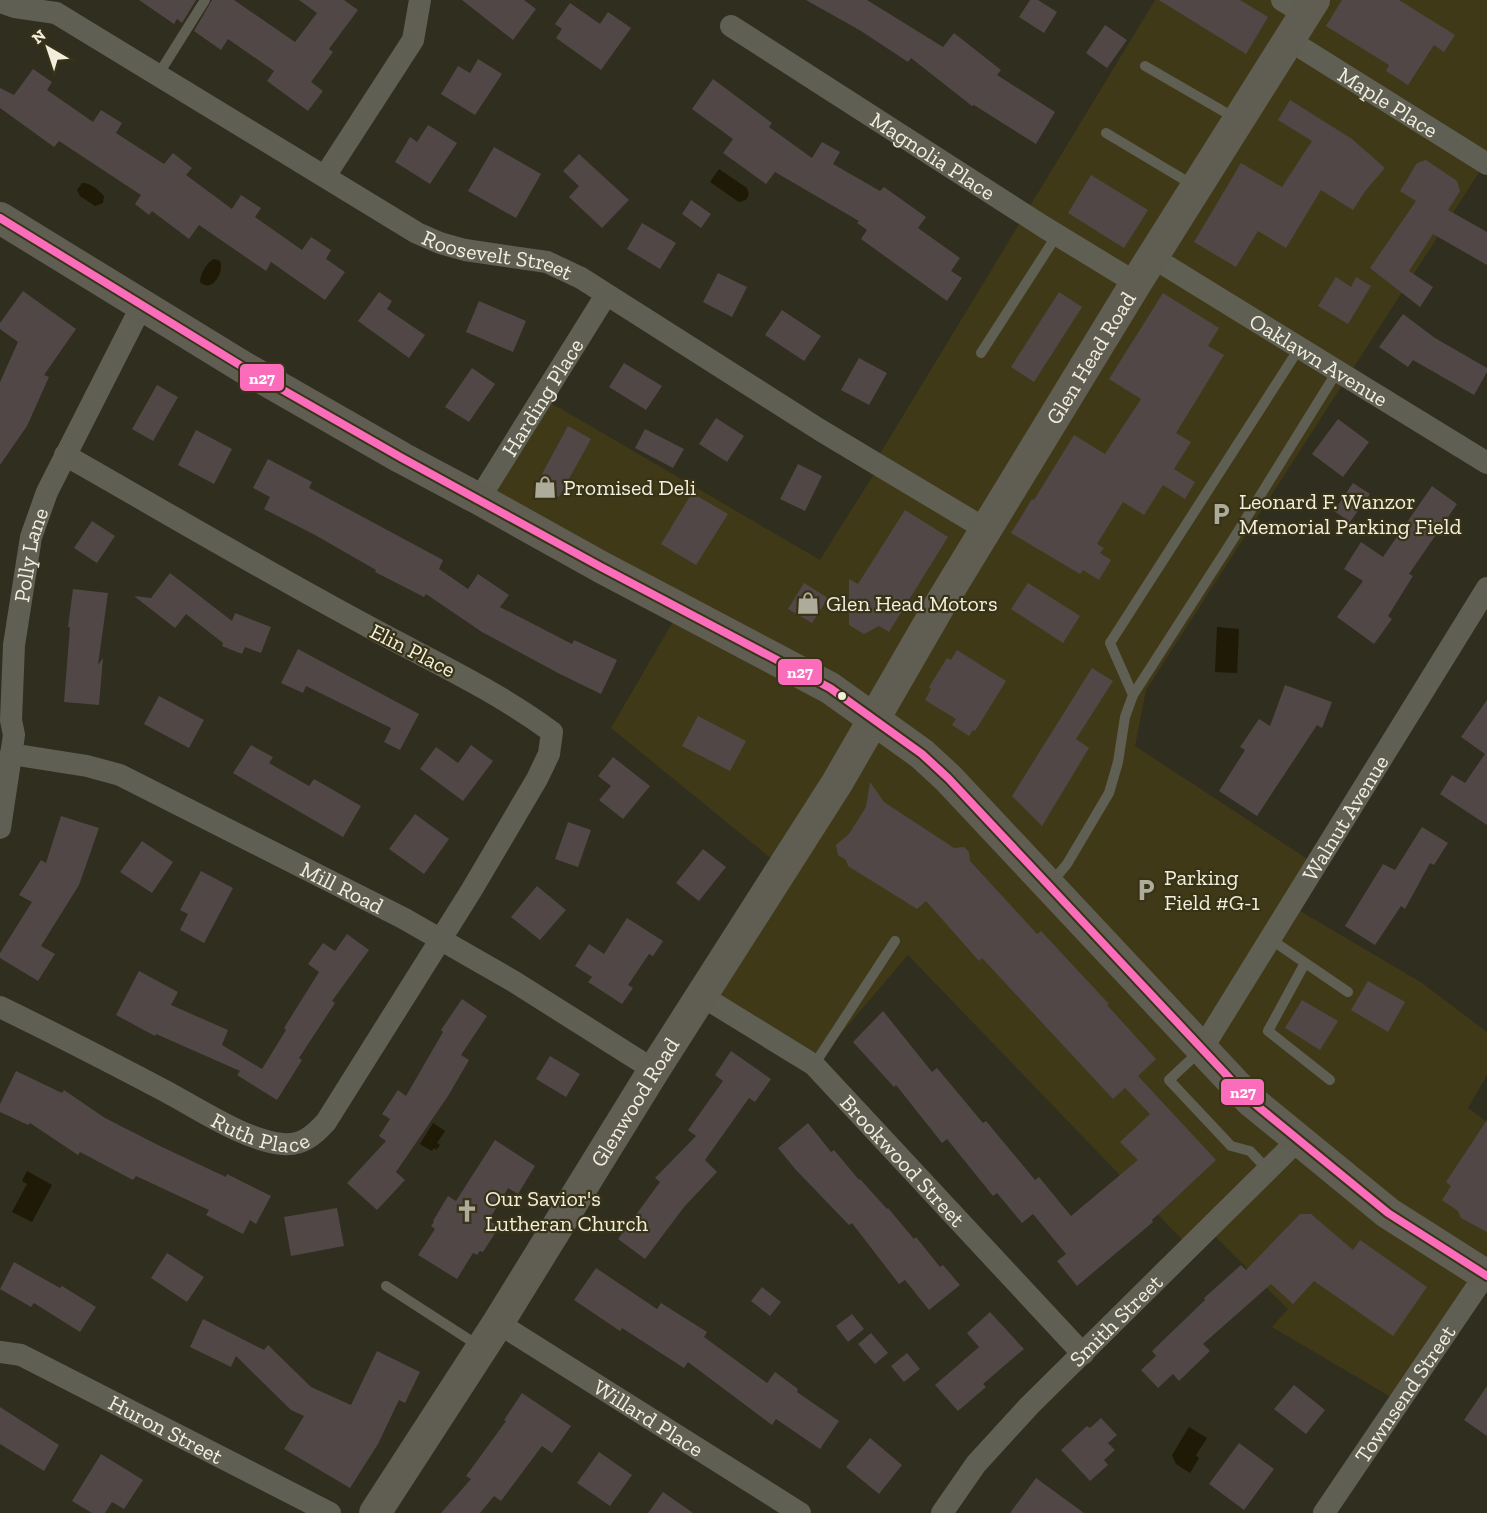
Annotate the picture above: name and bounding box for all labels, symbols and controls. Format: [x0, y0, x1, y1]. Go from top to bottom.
north arrow [18, 18, 78, 78]
text: N [28, 26, 50, 48]
street label: Maple Place [1333, 61, 1443, 144]
street label: Magnolia Place [865, 106, 1000, 206]
street label: Roosevelt Street [418, 224, 578, 286]
street label: Glen Head Road [1040, 287, 1142, 429]
street label: Oaklawn Avenue [1244, 307, 1393, 413]
street label: Harding Place [496, 333, 590, 461]
line badge: n27 [239, 363, 285, 392]
text: n27 [249, 369, 275, 388]
shop icon: Promised Deli [532, 474, 558, 500]
place label: Promised Deli [563, 474, 696, 501]
place label: Leonard F. Wanzor Memorial Parking Field [1239, 488, 1462, 540]
parking icon: Leonard F. Wanzor Memorial Parking Field [1208, 501, 1234, 527]
street label: Polly Lane [8, 504, 54, 604]
shop icon: Glen Head Motors [795, 590, 821, 616]
place label: Glen Head Motors [826, 590, 998, 617]
street label: Elin Place [366, 617, 460, 683]
line badge: n27 [777, 658, 823, 686]
text: n27 [787, 663, 813, 682]
unlabelled marker [836, 690, 848, 702]
street label: Walnut Avenue [1296, 750, 1395, 886]
street label: Mill Road [296, 855, 388, 920]
place label: Parking Field #G-1 [1164, 864, 1260, 916]
parking icon: Parking Field #G-1 [1133, 877, 1159, 903]
street label: Glenwood Road [585, 1033, 685, 1172]
line badge: n27 [1220, 1078, 1265, 1106]
text: n27 [1230, 1083, 1256, 1102]
street label: Brookwood Street [834, 1089, 971, 1233]
street label: Ruth Place [207, 1107, 314, 1159]
place label: Our Savior's Lutheran Church [485, 1185, 649, 1237]
church icon: Our Savior's Lutheran Church [454, 1198, 480, 1224]
street label: Smith Street [1064, 1268, 1169, 1373]
street label: Townsend Street [1349, 1319, 1462, 1468]
street label: Willard Place [588, 1374, 708, 1463]
street label: Huron Street [104, 1389, 228, 1470]

